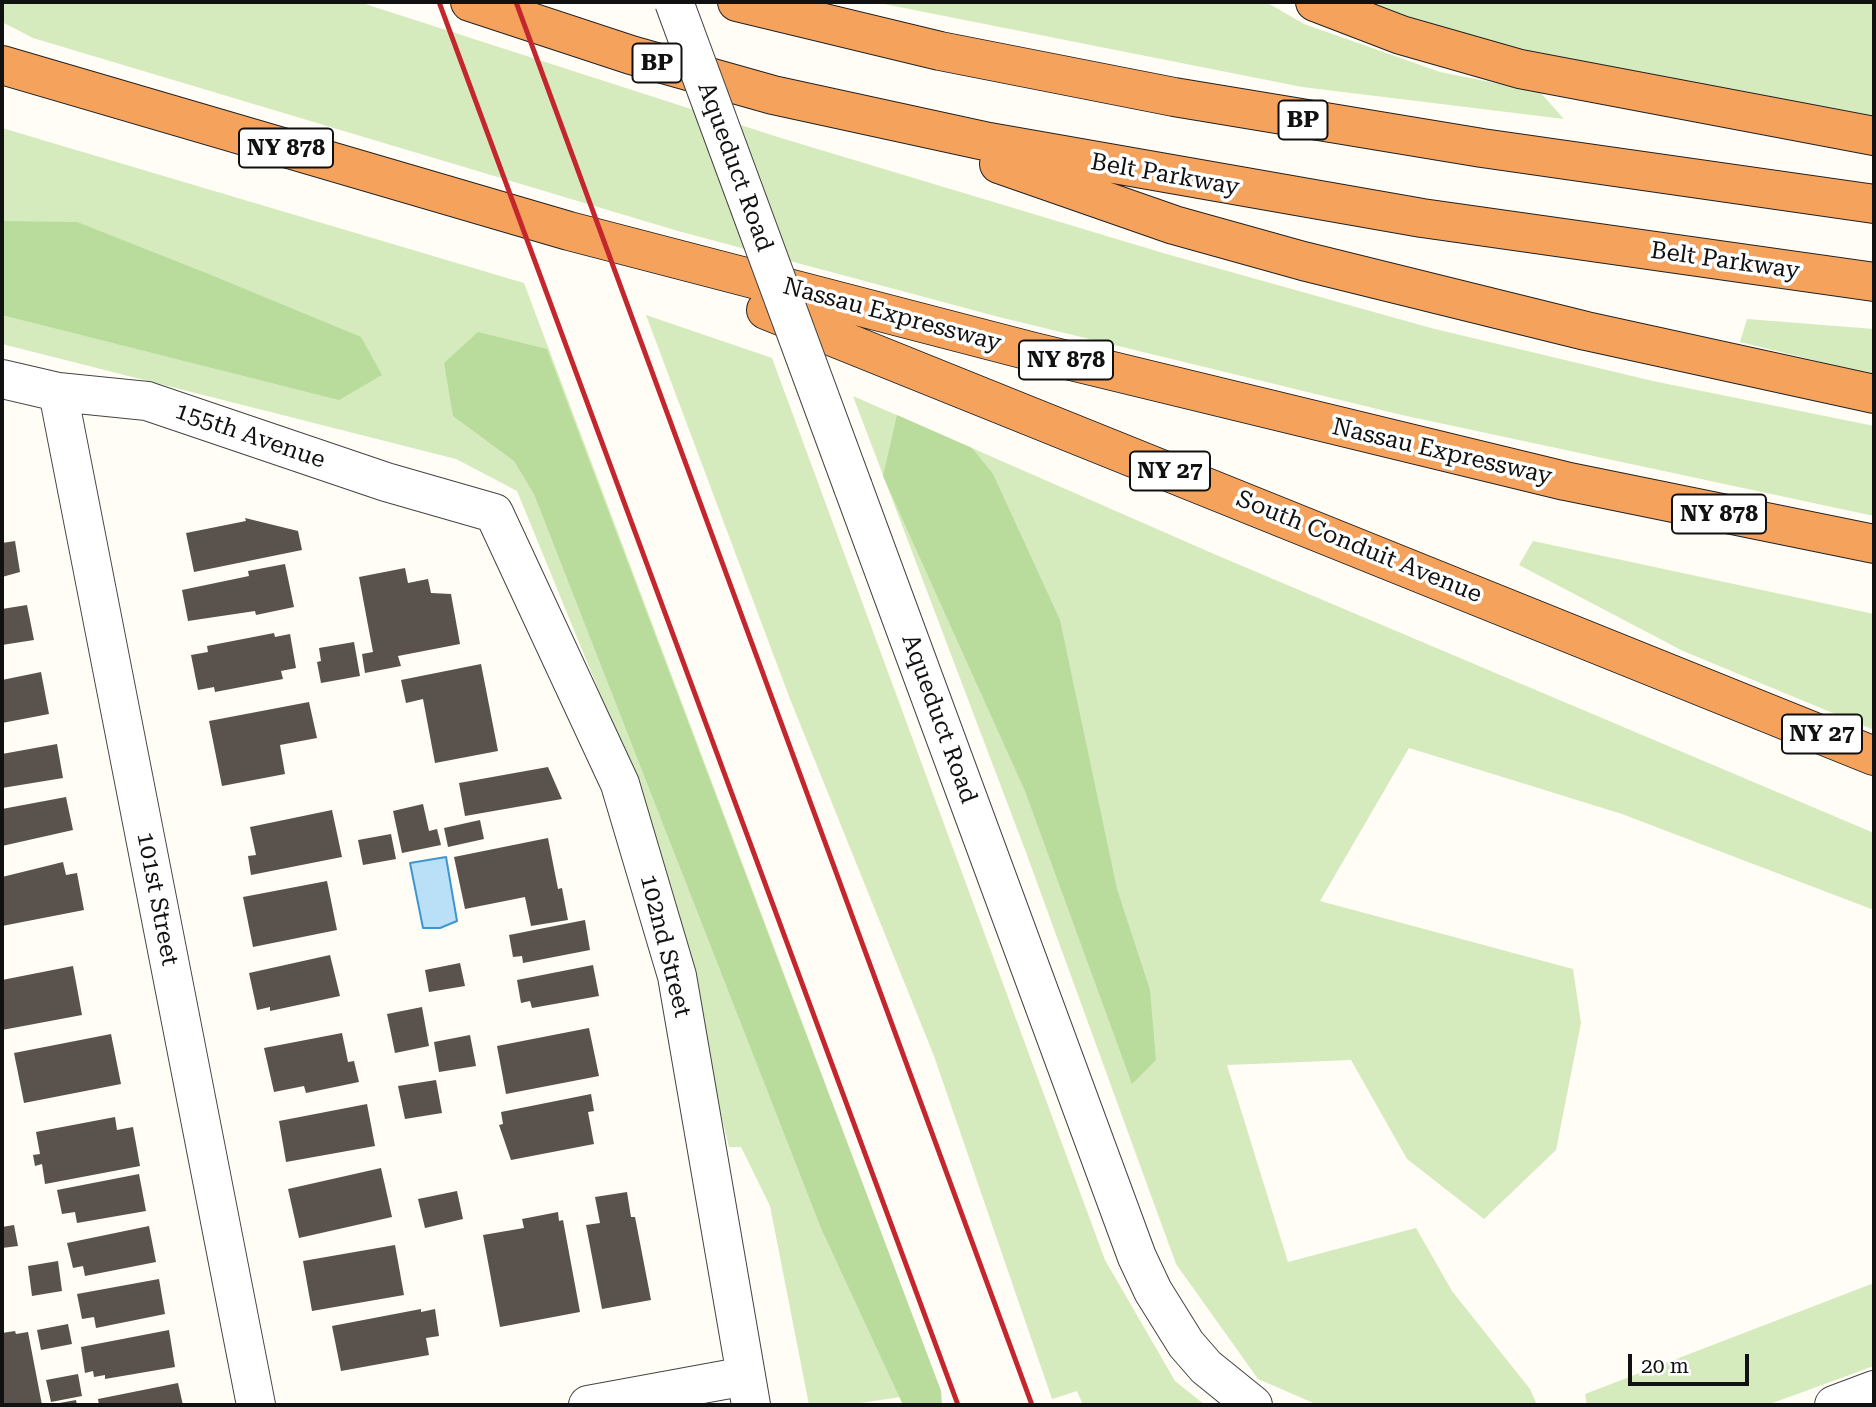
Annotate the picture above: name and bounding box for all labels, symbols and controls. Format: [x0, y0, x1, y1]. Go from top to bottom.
road number: BP [632, 44, 682, 82]
street label: Aqueduct Road [691, 78, 779, 256]
road number: BP [1278, 100, 1328, 140]
road number: NY 878 [239, 128, 333, 168]
street label: Belt Parkway [1089, 148, 1241, 202]
street label: Belt Parkway [1649, 236, 1801, 286]
street label: Nassau Expressway [780, 272, 1004, 358]
road number: NY 878 [1019, 340, 1113, 380]
street label: 155th Avenue [171, 397, 329, 475]
street label: Nassau Expressway [1329, 413, 1555, 491]
road number: NY 27 [1130, 452, 1210, 491]
street label: South Conduit Avenue [1232, 485, 1486, 609]
road number: NY 878 [1672, 494, 1766, 534]
street label: Aqueduct Road [895, 630, 983, 808]
road number: NY 27 [1782, 714, 1862, 754]
street label: 101st Street [130, 830, 184, 968]
street label: 102nd Street [633, 872, 697, 1020]
scale bar [1631, 1340, 1752, 1384]
text: 20 m [1641, 1354, 1689, 1378]

